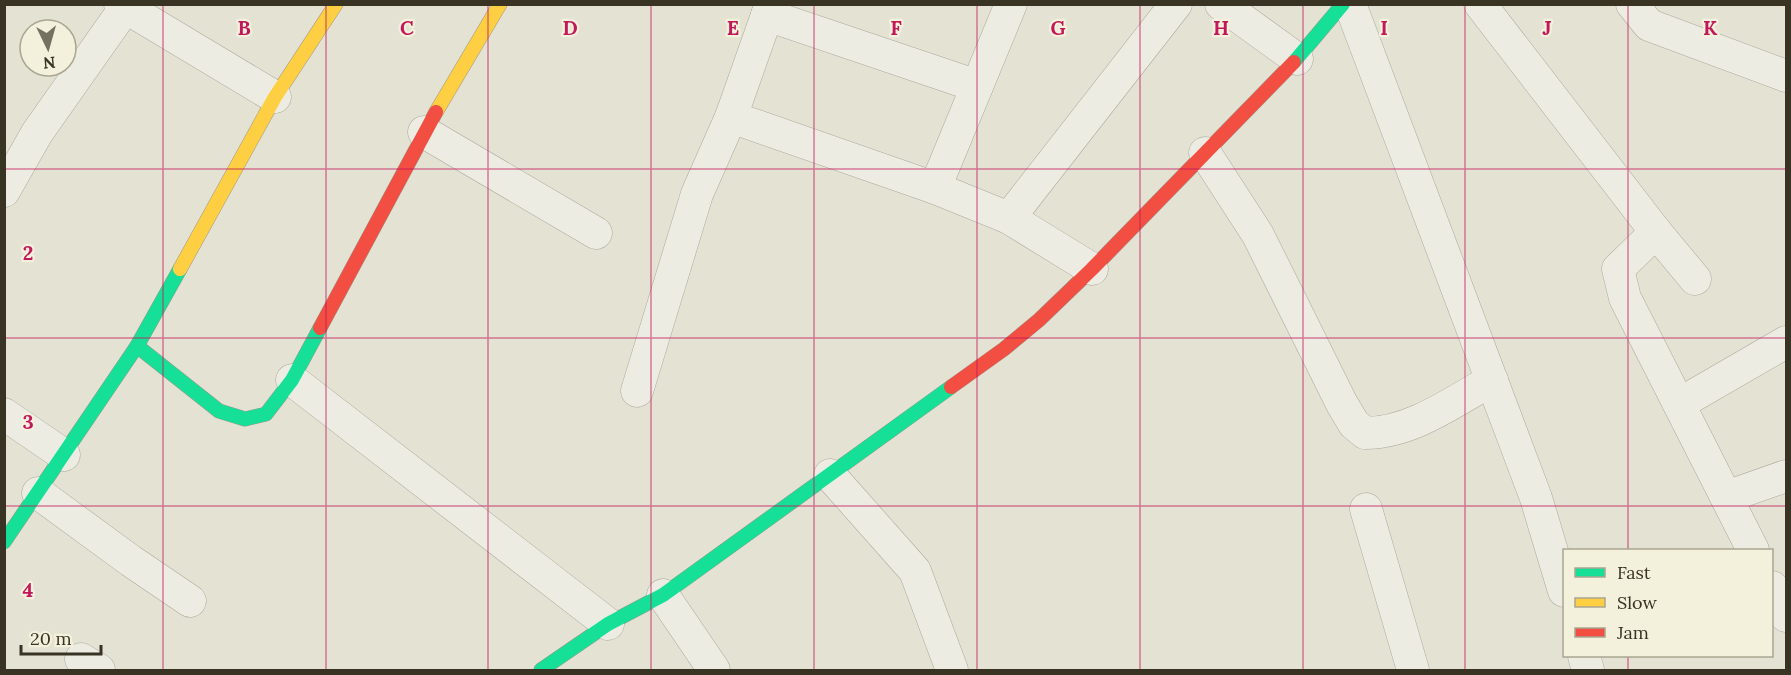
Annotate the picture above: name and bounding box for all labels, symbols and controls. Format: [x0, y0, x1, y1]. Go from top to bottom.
text: B [237, 15, 251, 40]
text: C [400, 15, 414, 40]
text: D [562, 15, 578, 40]
text: E [727, 15, 739, 40]
text: F [890, 15, 902, 40]
text: G [1050, 15, 1066, 40]
text: H [1213, 15, 1229, 40]
text: I [1380, 15, 1388, 40]
text: J [1542, 15, 1552, 40]
text: K [1703, 15, 1718, 40]
north arrow [18, 18, 78, 78]
text: N [42, 52, 56, 73]
text: 2 [23, 240, 33, 265]
text: 3 [22, 409, 34, 434]
legend [1563, 549, 1773, 657]
text: Fast [1617, 561, 1651, 584]
text: 4 [23, 577, 34, 602]
text: Slow [1617, 591, 1657, 614]
scale bar [21, 618, 100, 656]
text: Jam [1616, 621, 1649, 644]
text: 20 m [30, 627, 72, 650]

